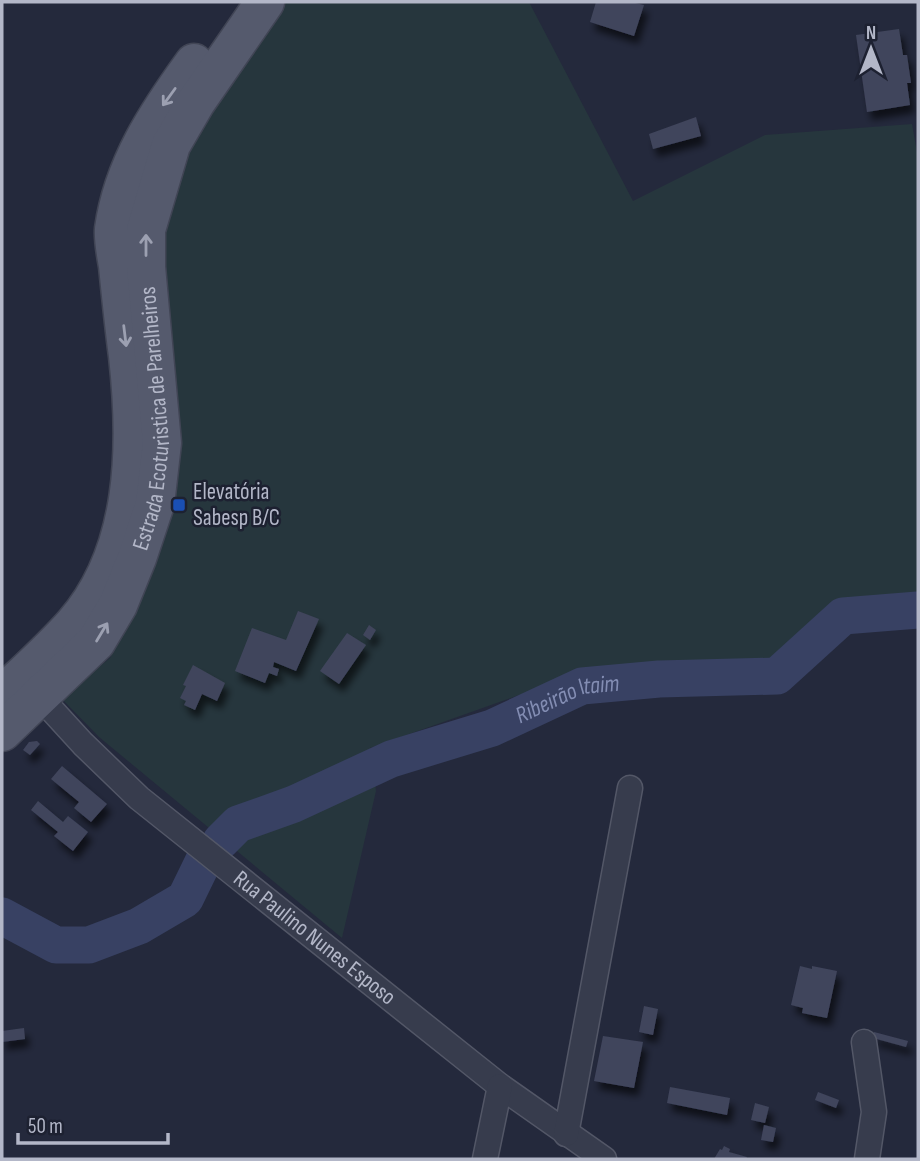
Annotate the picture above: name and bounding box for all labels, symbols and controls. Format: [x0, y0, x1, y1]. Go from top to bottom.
north arrow [836, 14, 906, 84]
text: N [866, 22, 876, 45]
one-way arrow [162, 87, 176, 106]
one-way arrow [139, 234, 153, 257]
street label: Estrada Ecoturistica de Parelheiros [127, 285, 176, 554]
one-way arrow [119, 324, 132, 346]
place label: Elevatória Sabesp B/C [193, 478, 280, 532]
marker: Elevatória Sabesp B/C [171, 497, 187, 513]
one-way arrow [96, 622, 109, 643]
water label: Ribeirão Itaim [511, 668, 620, 730]
street label: Rua Paulino Nunes Esposo [228, 865, 401, 1011]
scale bar [18, 1102, 168, 1146]
text: 50 m [28, 1114, 63, 1139]

